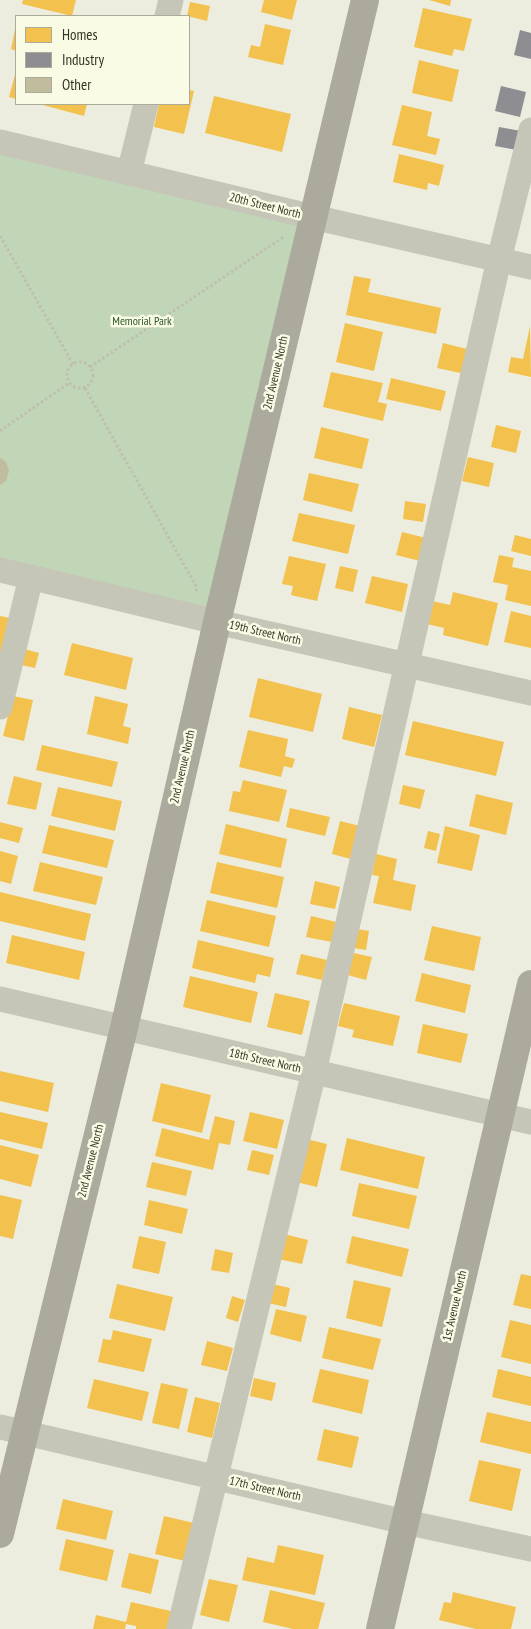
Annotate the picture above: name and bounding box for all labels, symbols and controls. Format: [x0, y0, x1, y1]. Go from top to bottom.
legend [15, 15, 190, 105]
text: Homes [62, 25, 98, 44]
text: Industry [62, 50, 104, 69]
text: Other [62, 75, 91, 94]
street label: 20th Street North [228, 190, 302, 222]
park label: Memorial Park [112, 315, 172, 329]
street label: 2nd Avenue North [261, 335, 291, 411]
street label: 19th Street North [228, 618, 302, 648]
street label: 2nd Avenue North [168, 729, 198, 805]
street label: 18th Street North [228, 1046, 302, 1076]
street label: 2nd Avenue North [75, 1123, 107, 1199]
street label: 1st Avenue North [440, 1269, 470, 1343]
street label: 17th Street North [228, 1474, 302, 1504]

